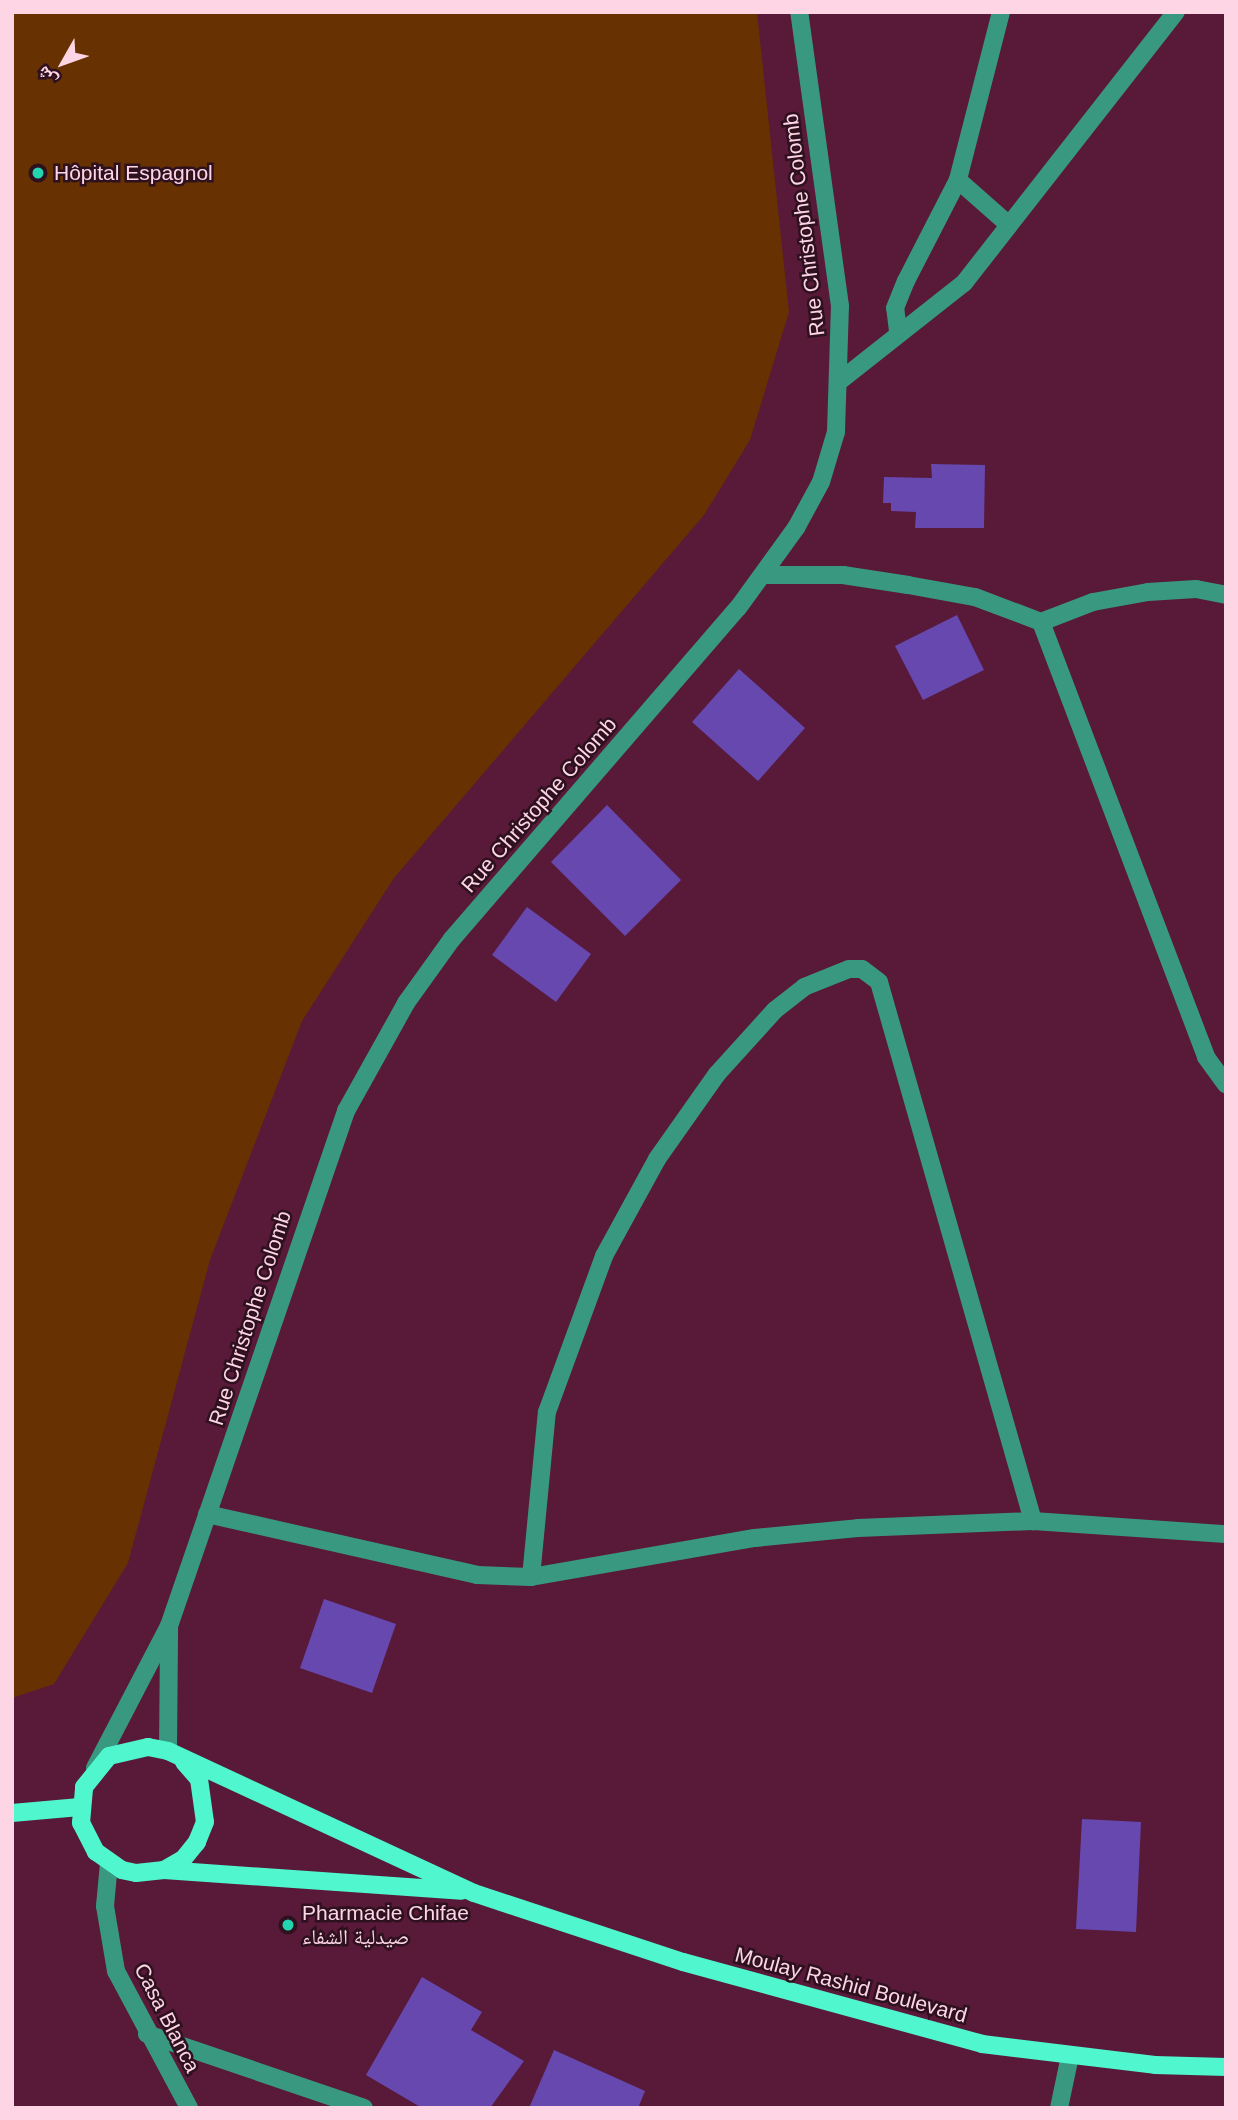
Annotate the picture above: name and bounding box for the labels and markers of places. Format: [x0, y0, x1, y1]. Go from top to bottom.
place label: Hôpital Espagnol [54, 160, 213, 186]
marker: Hôpital Espagnol [28, 163, 48, 183]
place label: Pharmacie Chifae صيدلية الشفاء [302, 1900, 469, 1950]
marker: Pharmacie Chifae صيدلية الشفاء [280, 1917, 296, 1933]

